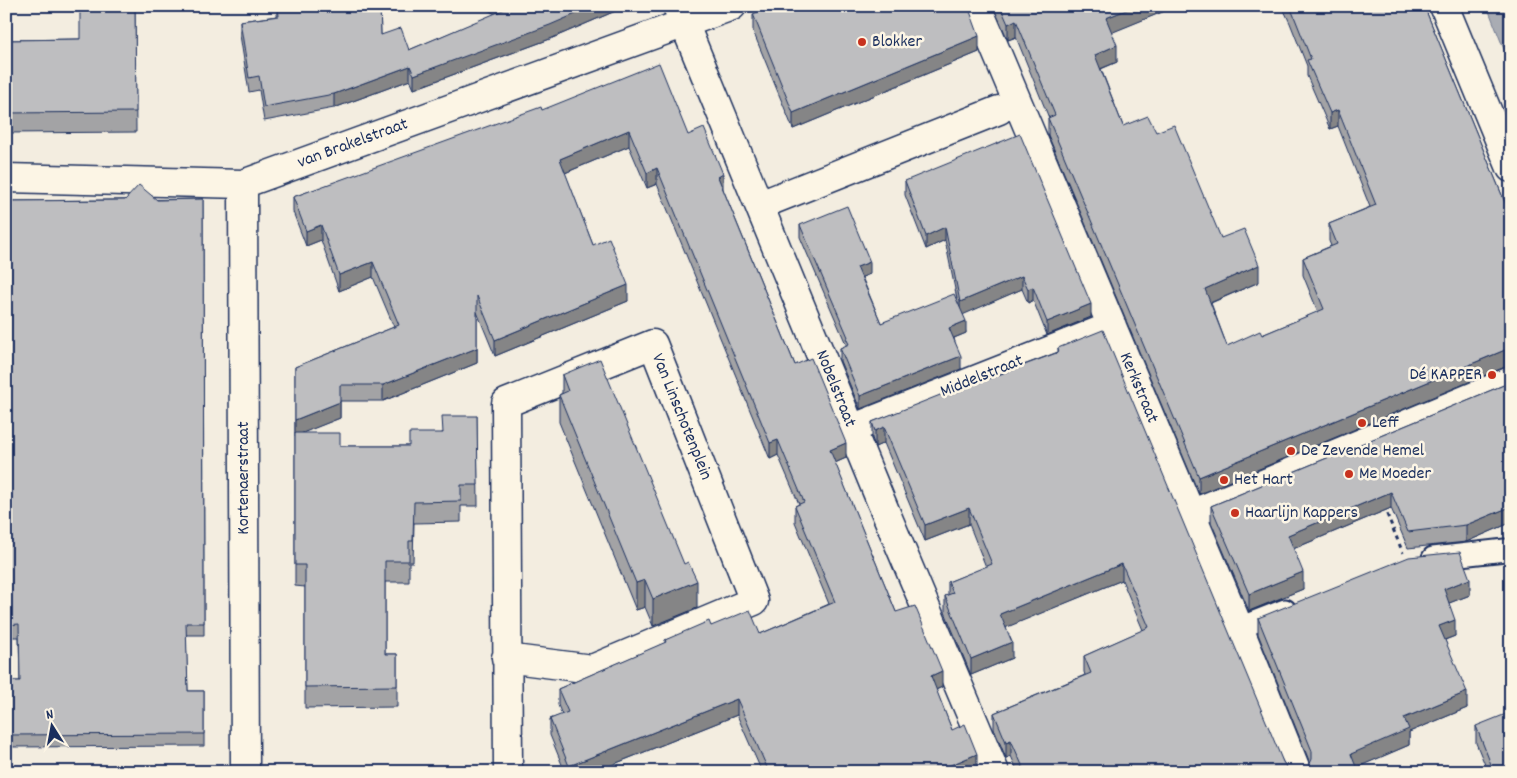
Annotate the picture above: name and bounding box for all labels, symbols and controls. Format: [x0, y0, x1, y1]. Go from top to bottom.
place label: Blokker [872, 30, 923, 55]
marker: Blokker [856, 36, 868, 48]
street label: van Brakelstraat [294, 112, 412, 176]
street label: Nobelstraat [808, 347, 862, 432]
street label: Middelstraat [937, 349, 1028, 405]
street label: Kerkstraat [1112, 349, 1164, 428]
street label: Van Linschotenplein [644, 350, 718, 484]
place label: Dé KAPPER [1409, 363, 1482, 388]
marker: Dé KAPPER [1486, 369, 1498, 381]
place label: Leff [1372, 411, 1399, 436]
marker: Leff [1356, 417, 1368, 429]
street label: Kortenaerstraat [232, 421, 257, 535]
place label: De Zevende Hemel [1301, 439, 1425, 464]
marker: De Zevende Hemel [1285, 445, 1297, 457]
place label: Me Moeder [1359, 462, 1431, 487]
place label: Het Hart [1234, 468, 1293, 493]
marker: Me Moeder [1343, 468, 1355, 480]
marker: Het Hart [1218, 474, 1230, 486]
place label: Haarlijn Kappers [1245, 501, 1358, 526]
marker: Haarlijn Kappers [1229, 507, 1241, 519]
north arrow [28, 700, 78, 750]
text: N [45, 705, 55, 726]

